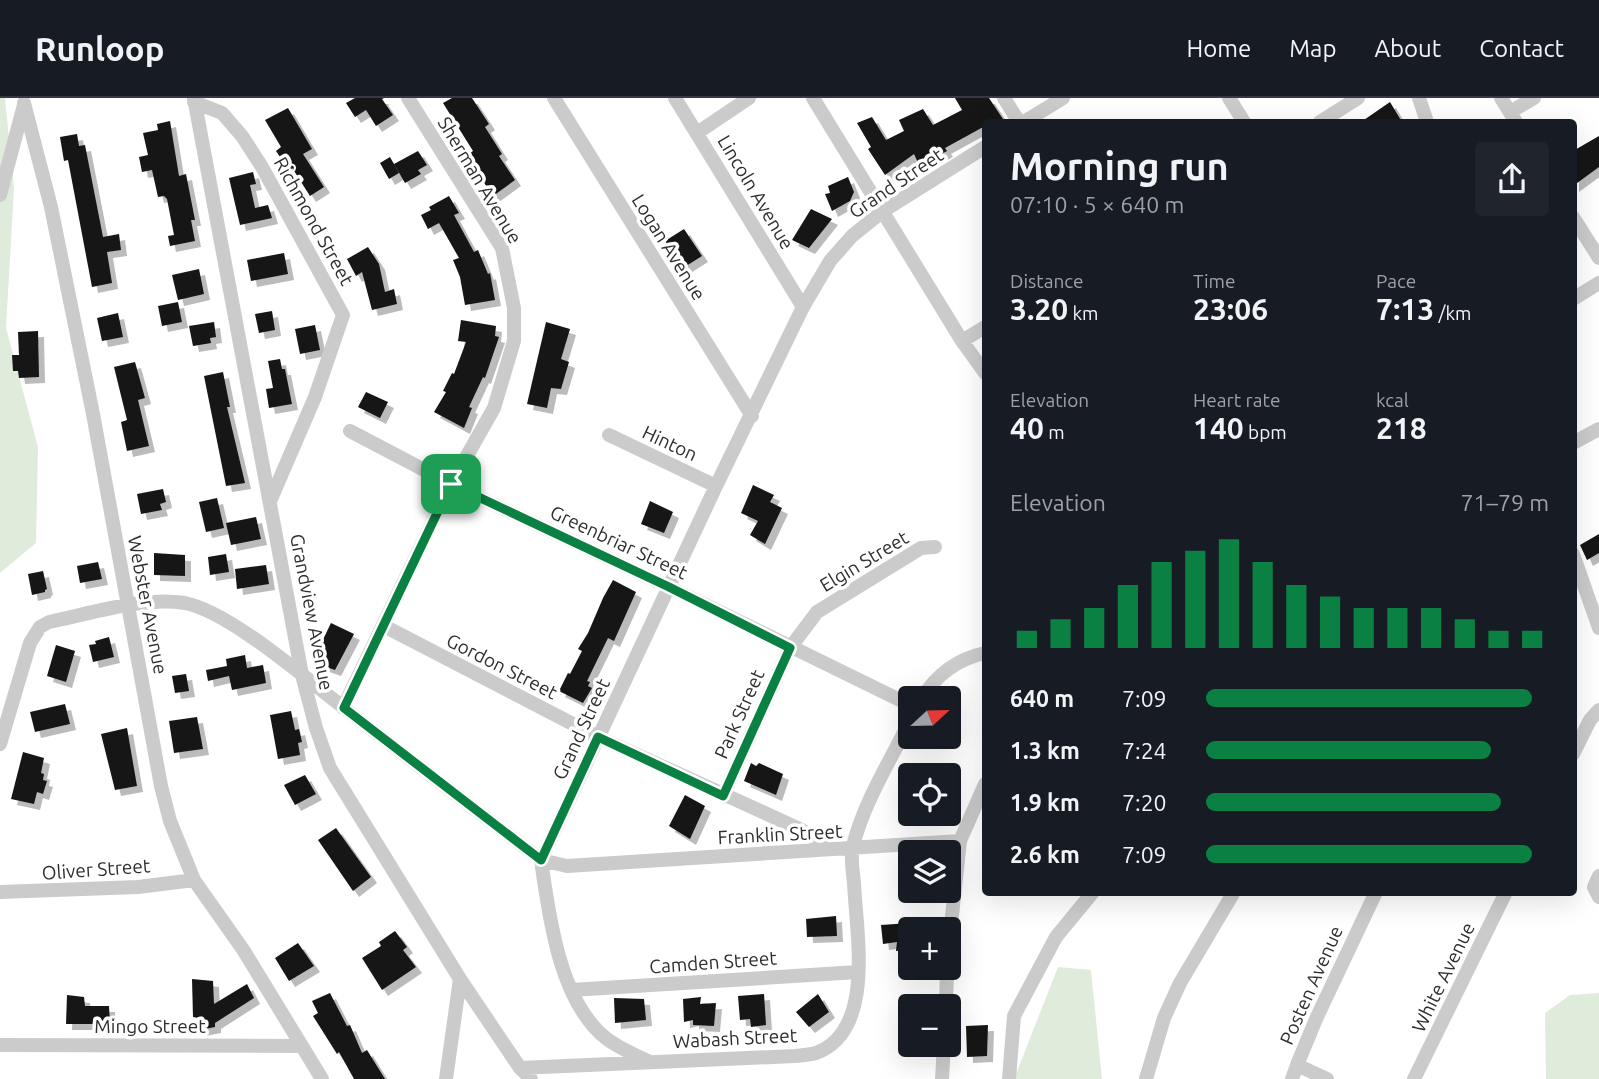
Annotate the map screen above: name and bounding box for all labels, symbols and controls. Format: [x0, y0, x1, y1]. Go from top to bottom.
text: Runloop [35, 30, 165, 67]
text: Home [1186, 35, 1251, 62]
text: Map [1289, 35, 1336, 62]
text: About [1374, 35, 1441, 62]
text: Contact [1479, 35, 1564, 62]
street label: Sherman Avenue [434, 113, 526, 247]
street label: Lincoln Avenue [713, 131, 799, 253]
button: share [1475, 142, 1549, 216]
street label: Grand Street [845, 143, 948, 223]
text: Morning run [1010, 145, 1229, 187]
street label: Richmond Street [270, 153, 359, 289]
street label: Logan Avenue [628, 190, 710, 304]
text: 07:10 · 5 × 640 m [1010, 192, 1184, 217]
text: Distance [1010, 270, 1084, 292]
text: Time [1193, 270, 1235, 292]
text: Pace [1376, 270, 1416, 292]
text: 3.20 [1010, 292, 1068, 326]
text: 23:06 [1193, 292, 1268, 326]
text: 7:13 [1376, 292, 1434, 326]
text: km [1068, 302, 1098, 324]
text: /km [1434, 302, 1472, 324]
text: Elevation [1010, 389, 1089, 411]
text: Heart rate [1193, 389, 1280, 411]
text: kcal [1376, 389, 1409, 411]
text: 40 [1010, 411, 1044, 445]
text: 140 [1193, 411, 1244, 445]
text: 218 [1376, 411, 1427, 445]
street label: Hinton [639, 421, 701, 465]
text: m [1044, 421, 1065, 443]
text: bpm [1244, 421, 1287, 443]
pin [421, 454, 481, 514]
icon: arrive [432, 465, 470, 503]
text: Elevation [1010, 490, 1106, 515]
text: 71–79 m [1461, 490, 1549, 515]
street label: Greenbriar Street [547, 501, 692, 584]
street label: Elgin Street [816, 526, 913, 596]
street label: Grandview Avenue [286, 532, 338, 692]
street label: Webster Avenue [124, 534, 172, 676]
street label: Gordon Street [443, 629, 562, 704]
street label: Park Street [710, 666, 769, 762]
street label: Grand Street [548, 675, 614, 783]
north arrow [898, 686, 961, 749]
map controls [898, 686, 961, 1057]
text: 640 m [1010, 686, 1074, 711]
text: 7:09 [1122, 686, 1167, 711]
text: 1.3 km [1010, 738, 1080, 763]
text: 7:24 [1122, 738, 1167, 763]
button: locate [898, 763, 961, 826]
text: 1.9 km [1010, 790, 1080, 815]
text: 7:20 [1122, 790, 1167, 815]
street label: Franklin Street [717, 820, 843, 848]
button: layers [898, 840, 961, 903]
text: 2.6 km [1010, 842, 1080, 867]
text: 7:09 [1122, 842, 1167, 867]
street label: Oliver Street [41, 854, 151, 884]
button: + [898, 917, 961, 980]
street label: White Avenue [1407, 919, 1479, 1035]
street label: Posten Avenue [1275, 922, 1347, 1048]
street label: Camden Street [649, 947, 778, 977]
button: − [898, 994, 961, 1057]
street label: Mingo Street [94, 1015, 206, 1037]
street label: Wabash Street [672, 1024, 798, 1052]

